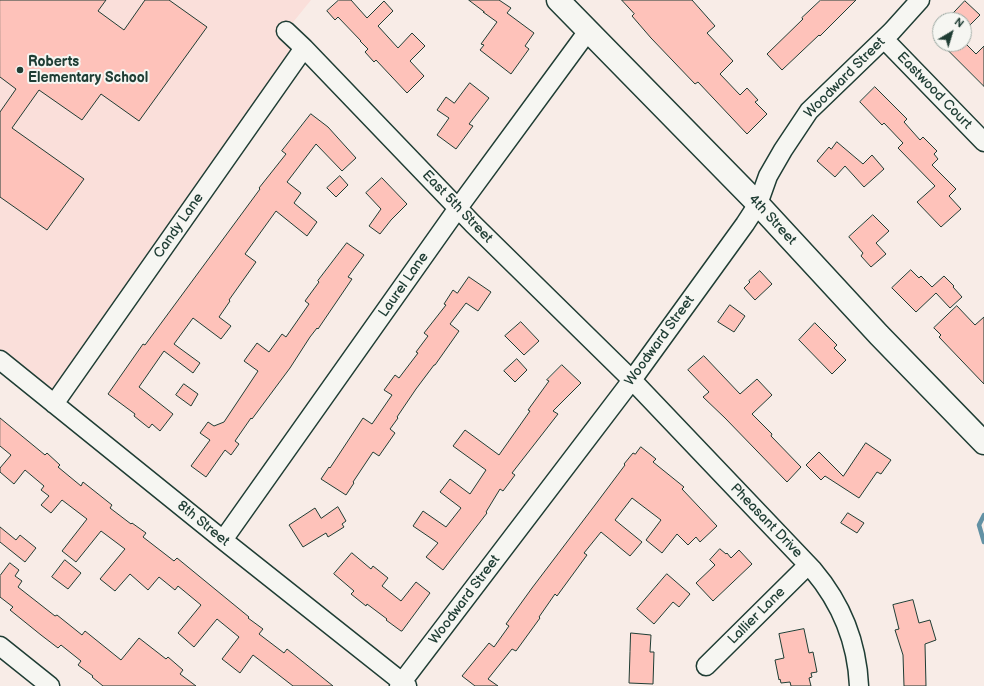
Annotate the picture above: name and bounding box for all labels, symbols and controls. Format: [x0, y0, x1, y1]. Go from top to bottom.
north arrow [932, 12, 972, 52]
text: N [952, 15, 966, 31]
street label: Woodward Street [801, 34, 889, 122]
street label: Eastwood Court [893, 49, 975, 133]
place label: Roberts Elementary School [28, 54, 148, 86]
marker: Roberts Elementary School [15, 65, 25, 75]
street label: East 5th Street [418, 167, 496, 247]
street label: Candy Lane [150, 190, 208, 262]
street label: 4th Street [744, 191, 800, 249]
street label: Laurel Lane [376, 249, 432, 321]
street label: Woodward Street [622, 293, 698, 389]
street label: Pheasant Drive [726, 480, 806, 562]
street label: 8th Street [173, 498, 233, 550]
street label: Woodward Street [426, 552, 504, 648]
street label: Lallier Lane [725, 584, 789, 648]

